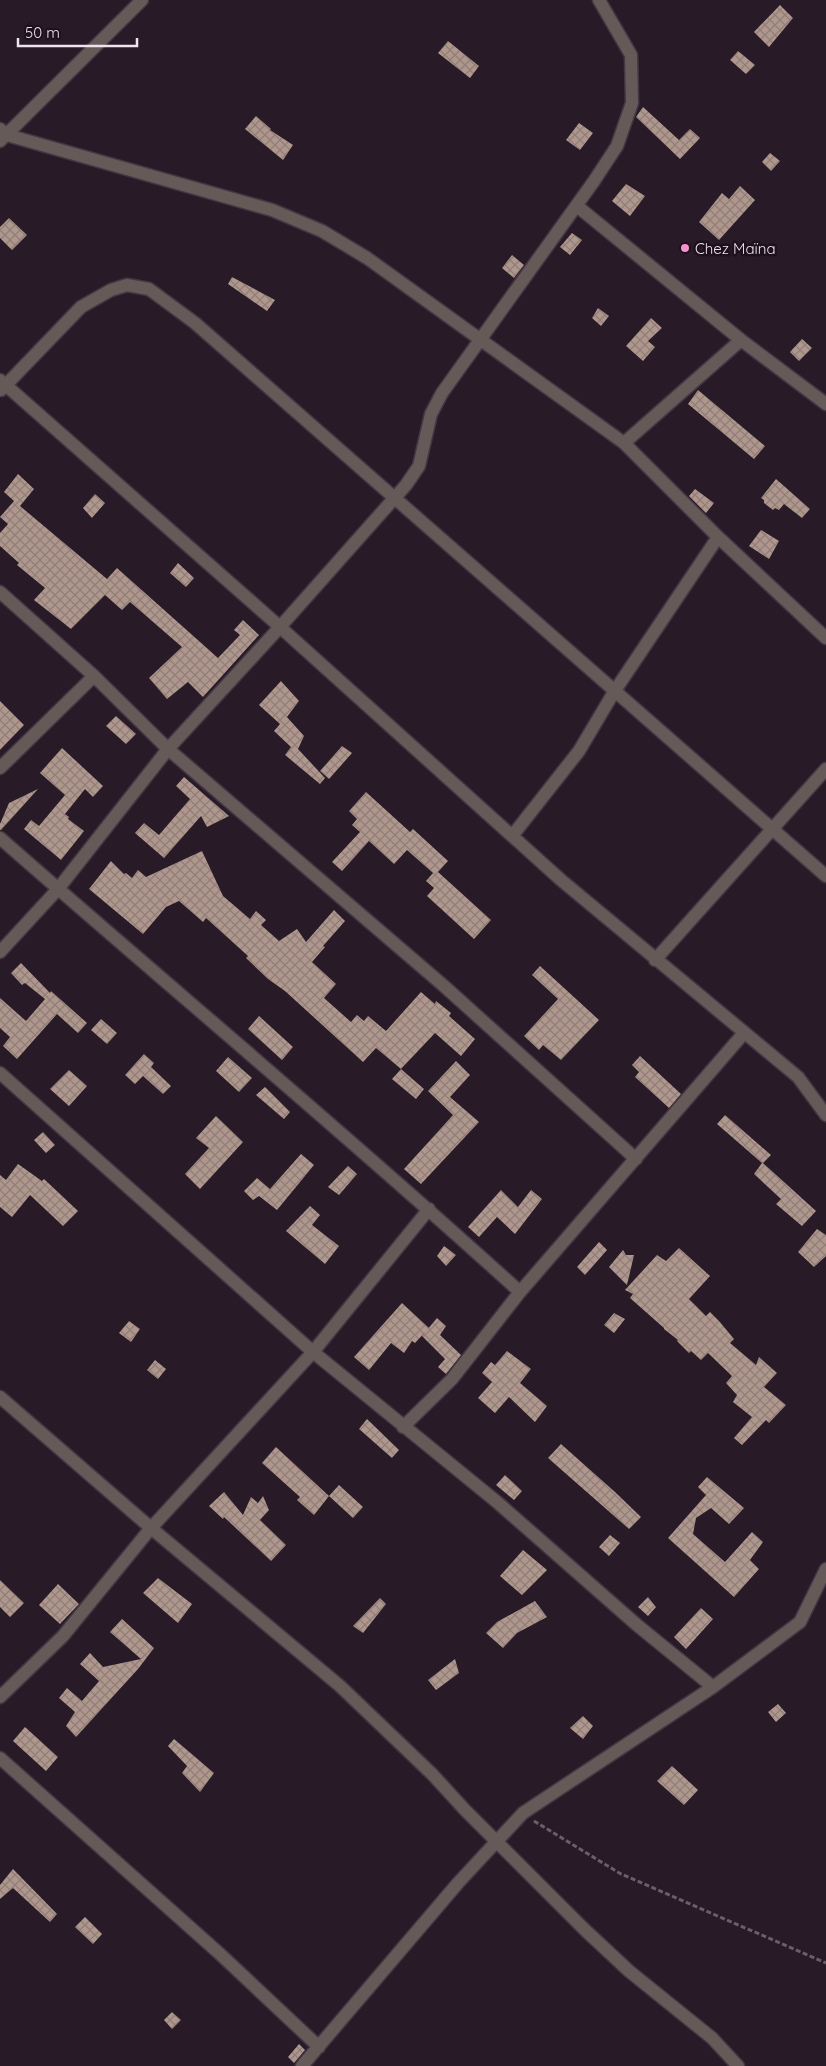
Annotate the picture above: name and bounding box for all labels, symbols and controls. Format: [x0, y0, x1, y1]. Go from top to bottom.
scale bar [18, 15, 136, 47]
text: 50 m [25, 23, 60, 42]
place label: Chez Maïna [695, 239, 776, 258]
marker: Chez Maïna [679, 242, 691, 254]

